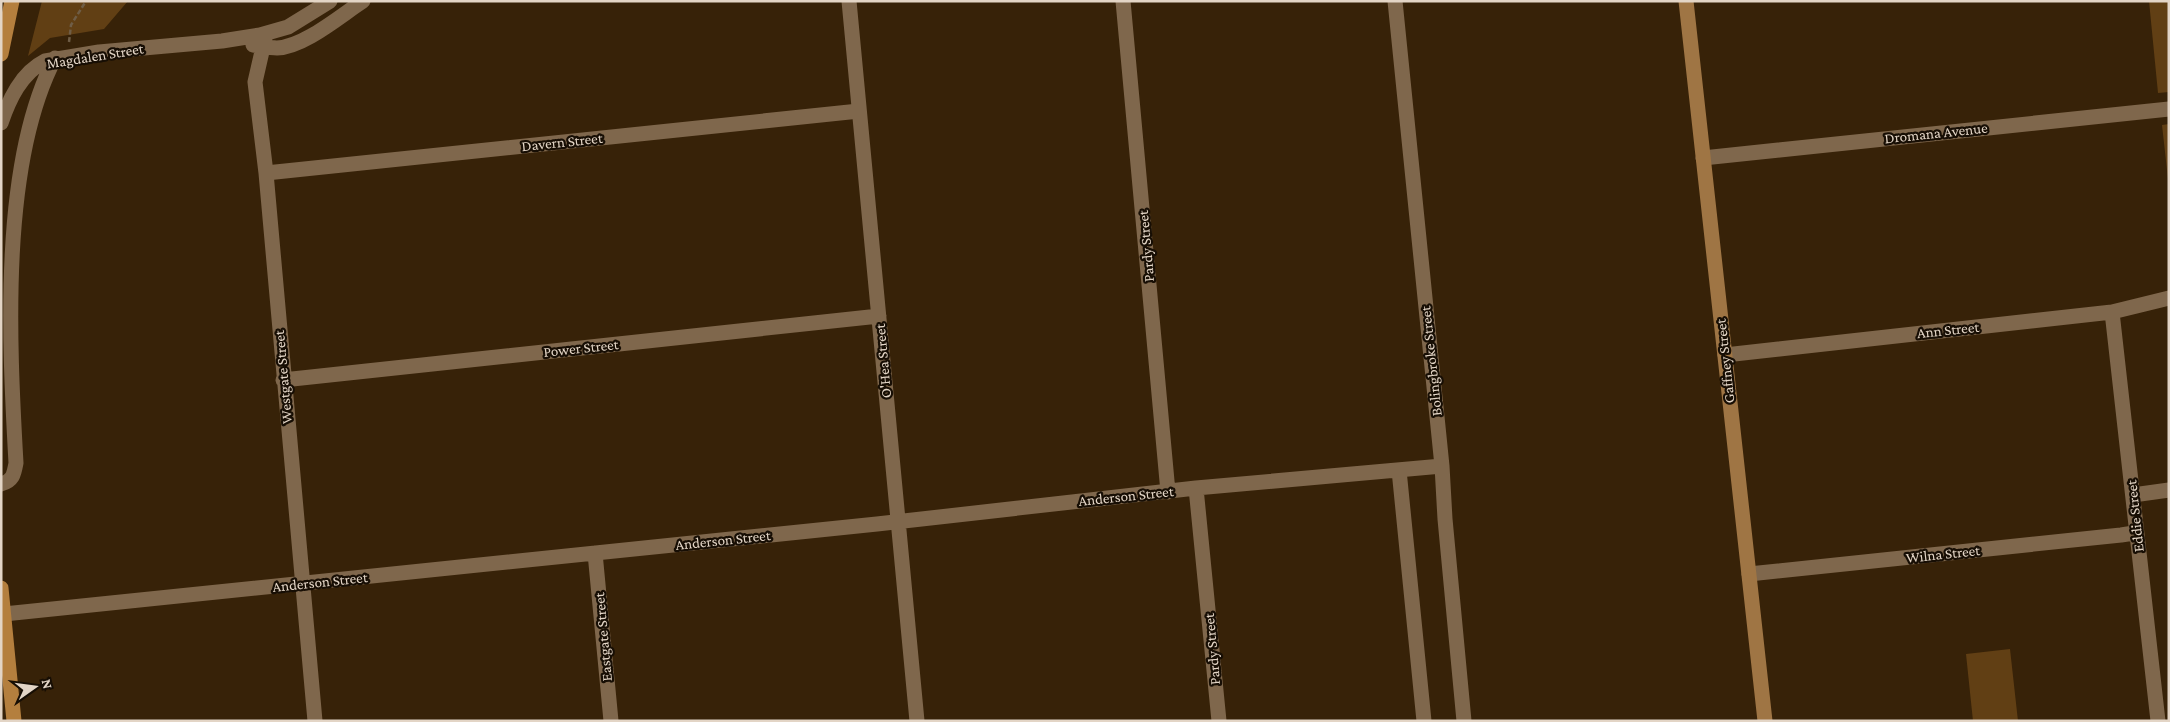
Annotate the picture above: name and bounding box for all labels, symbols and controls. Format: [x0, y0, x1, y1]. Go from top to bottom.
street label: Magdalen Street [45, 40, 146, 73]
street label: Dromana Avenue [1884, 120, 1989, 146]
street label: Davern Street [521, 130, 604, 154]
street label: Pardy Street [1135, 208, 1158, 283]
street label: Bolingbroke Street [1417, 304, 1446, 417]
street label: Gaffney Street [1713, 317, 1738, 404]
street label: Ann Street [1916, 319, 1981, 341]
street label: O'Hea Street [872, 322, 894, 399]
street label: Westgate Street [271, 328, 296, 425]
street label: Power Street [543, 336, 620, 360]
street label: Eddie Street [2123, 478, 2147, 553]
street label: Anderson Street [1078, 483, 1175, 509]
street label: Anderson Street [675, 527, 772, 553]
street label: Wilna Street [1905, 542, 1982, 566]
street label: Anderson Street [272, 569, 369, 595]
street label: Eastgate Street [591, 591, 616, 682]
street label: Pardy Street [1201, 611, 1224, 686]
north arrow [10, 662, 60, 712]
text: N [39, 677, 57, 691]

